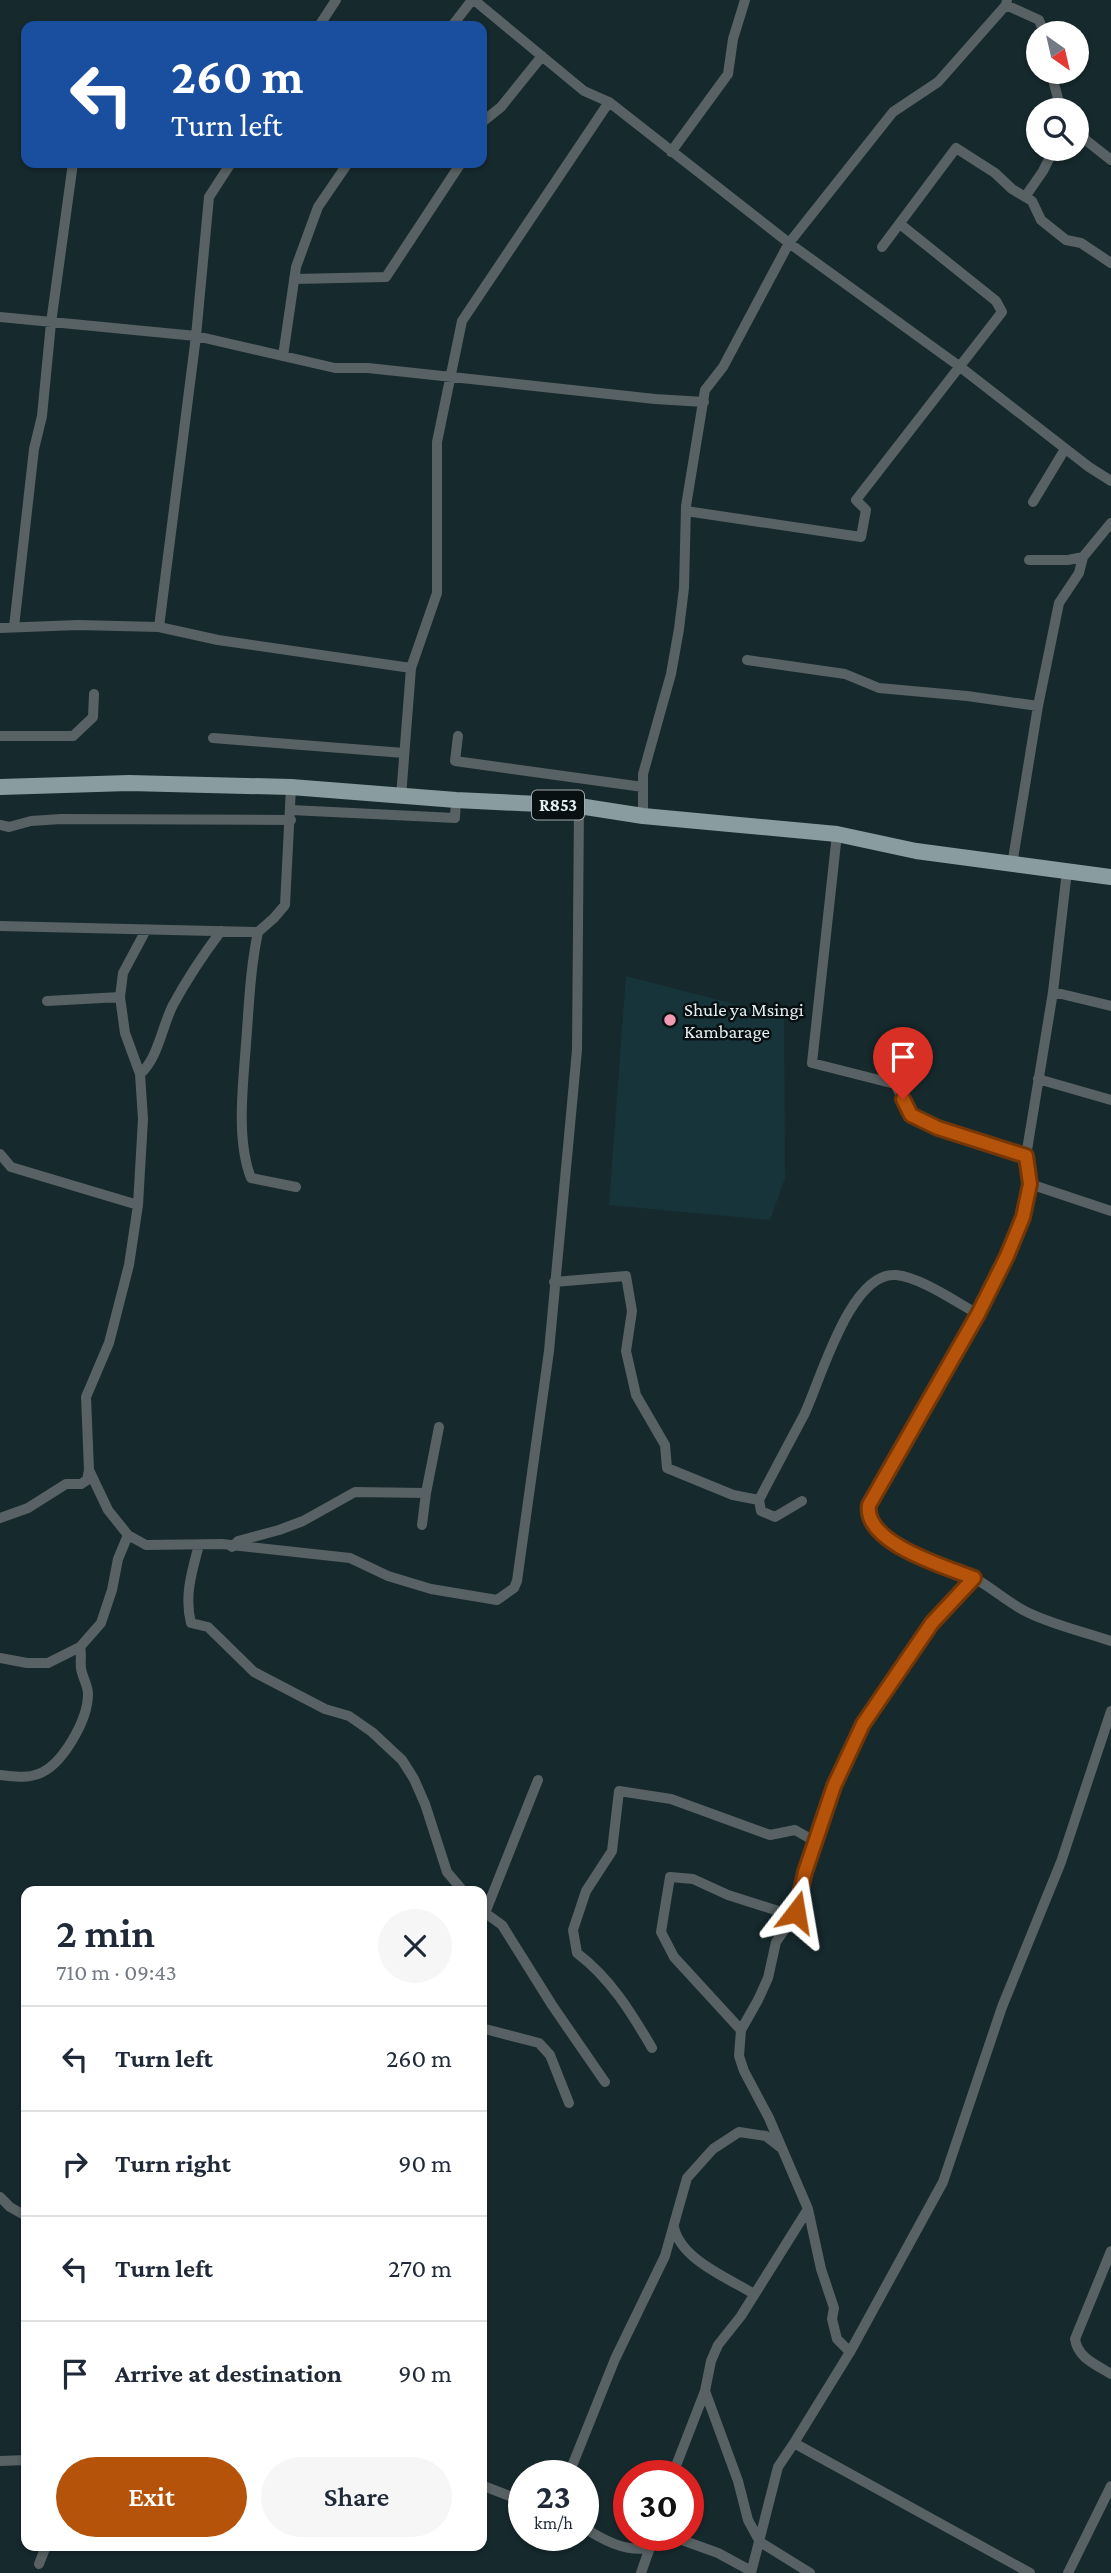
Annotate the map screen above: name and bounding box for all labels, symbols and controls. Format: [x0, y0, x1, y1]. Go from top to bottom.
north arrow [1026, 21, 1088, 84]
map controls [1026, 21, 1089, 161]
icon: left [56, 49, 147, 140]
text: 260 m [171, 49, 303, 104]
button: search [1026, 98, 1089, 161]
text: Turn left [171, 107, 282, 143]
road number: R853 [532, 790, 584, 820]
place label: Shule ya Msingi Kambarage [684, 999, 804, 1042]
marker: Shule ya Msingi Kambarage [662, 1012, 678, 1028]
pin [873, 1027, 933, 1099]
icon: arrive [884, 1038, 922, 1076]
position arrow [759, 1875, 833, 1949]
text: 2 min [56, 1909, 155, 1956]
button: close [378, 1909, 452, 1983]
text: 710 m · 09:43 [56, 1959, 177, 1985]
icon: left [56, 2040, 94, 2078]
text: Turn left [115, 2044, 213, 2073]
text: 260 m [386, 2044, 452, 2073]
icon: right [56, 2145, 94, 2183]
text: Turn right [115, 2149, 231, 2178]
text: 90 m [398, 2149, 452, 2178]
icon: left [56, 2250, 94, 2288]
text: Turn left [115, 2254, 213, 2283]
text: 270 m [388, 2254, 452, 2283]
icon: arrive [56, 2355, 94, 2393]
text: Arrive at destination [115, 2359, 342, 2388]
text: 90 m [398, 2359, 452, 2388]
button: Exit [56, 2457, 247, 2537]
button: Share [261, 2457, 452, 2537]
speed limit sign: 30 [613, 2460, 704, 2551]
text: 23 [536, 2477, 571, 2516]
text: km/h [534, 2513, 573, 2533]

